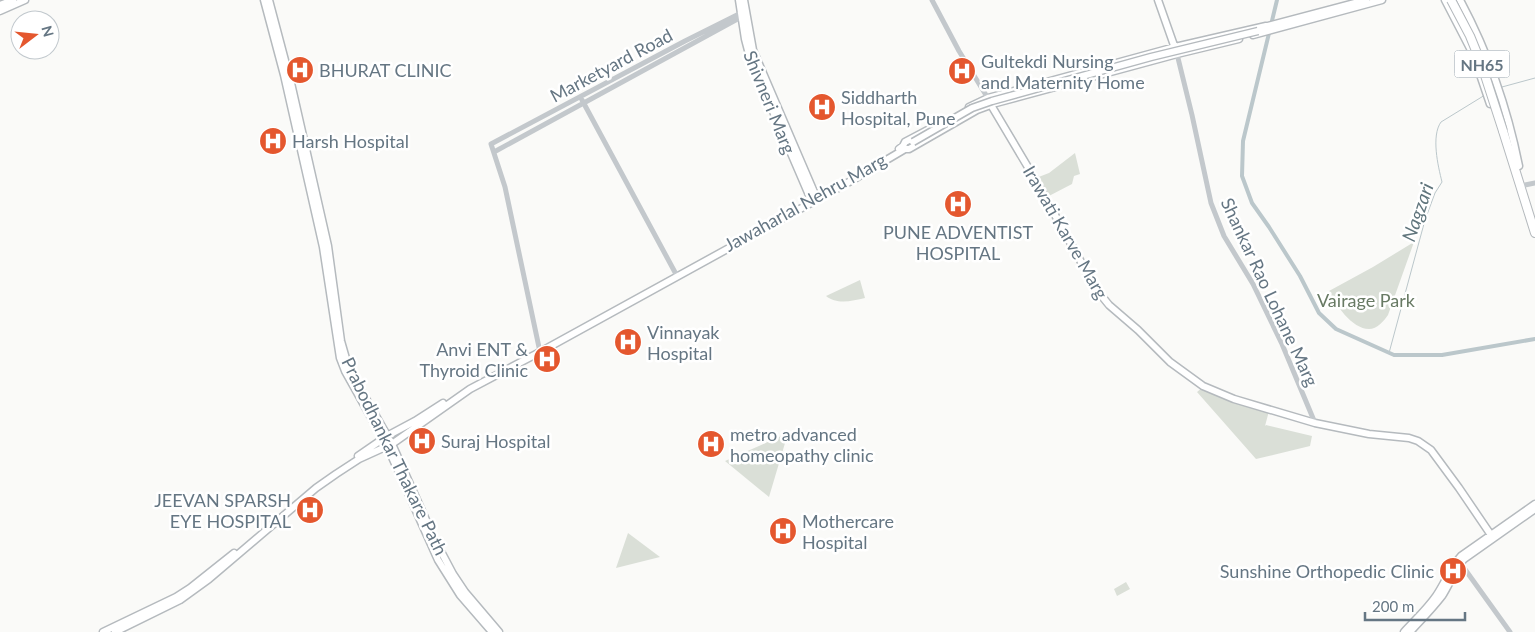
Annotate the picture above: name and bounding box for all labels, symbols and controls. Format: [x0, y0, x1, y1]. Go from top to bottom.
north arrow [10, 10, 60, 60]
text: N [38, 24, 58, 39]
street label: Marketyard Road [546, 24, 676, 106]
street label: Shivneri Marg [739, 47, 801, 157]
place label: Gultekdi Nursing and Maternity Home [981, 50, 1145, 93]
road number: NH65 [1454, 51, 1510, 78]
hospital icon: BHURAT CLINIC [285, 55, 315, 85]
hospital icon: Gultekdi Nursing and Maternity Home [947, 56, 977, 86]
place label: BHURAT CLINIC [319, 59, 452, 81]
place label: Siddharth Hospital, Pune [841, 86, 956, 129]
hospital icon: Siddharth Hospital, Pune [807, 92, 837, 122]
hospital icon: Harsh Hospital [258, 126, 288, 156]
place label: Harsh Hospital [292, 130, 409, 152]
street label: Jawaharlal Nehru Marg [720, 148, 890, 256]
street label: Irawati Karve Marg [1019, 161, 1113, 303]
water label: Nagzari [1396, 179, 1438, 244]
hospital icon: PUNE ADVENTIST HOSPITAL [943, 189, 973, 219]
street label: Shankar Rao Lohane Marg [1217, 194, 1323, 390]
place label: PUNE ADVENTIST HOSPITAL [883, 221, 1033, 264]
park label: Vairage Park [1317, 289, 1416, 311]
place label: Vinnayak Hospital [647, 321, 720, 364]
hospital icon: Vinnayak Hospital [613, 327, 643, 357]
place label: Anvi ENT & Thyroid Clinic [419, 338, 528, 381]
hospital icon: Anvi ENT & Thyroid Clinic [532, 344, 562, 374]
street label: Prabodhankar Thakare Path [337, 353, 453, 559]
place label: metro advanced homeopathy clinic [730, 423, 874, 466]
hospital icon: Suraj Hospital [407, 426, 437, 456]
hospital icon: metro advanced homeopathy clinic [696, 429, 726, 459]
place label: Suraj Hospital [441, 430, 550, 452]
place label: JEEVAN SPARSH EYE HOSPITAL [154, 489, 291, 532]
hospital icon: JEEVAN SPARSH EYE HOSPITAL [295, 495, 325, 525]
place label: Mothercare Hospital [802, 510, 894, 553]
hospital icon: Mothercare Hospital [768, 516, 798, 546]
hospital icon: Sunshine Orthopedic Clinic [1438, 556, 1468, 586]
place label: Sunshine Orthopedic Clinic [1220, 560, 1434, 582]
scale bar [1365, 590, 1465, 622]
text: 200 m [1372, 597, 1414, 615]

